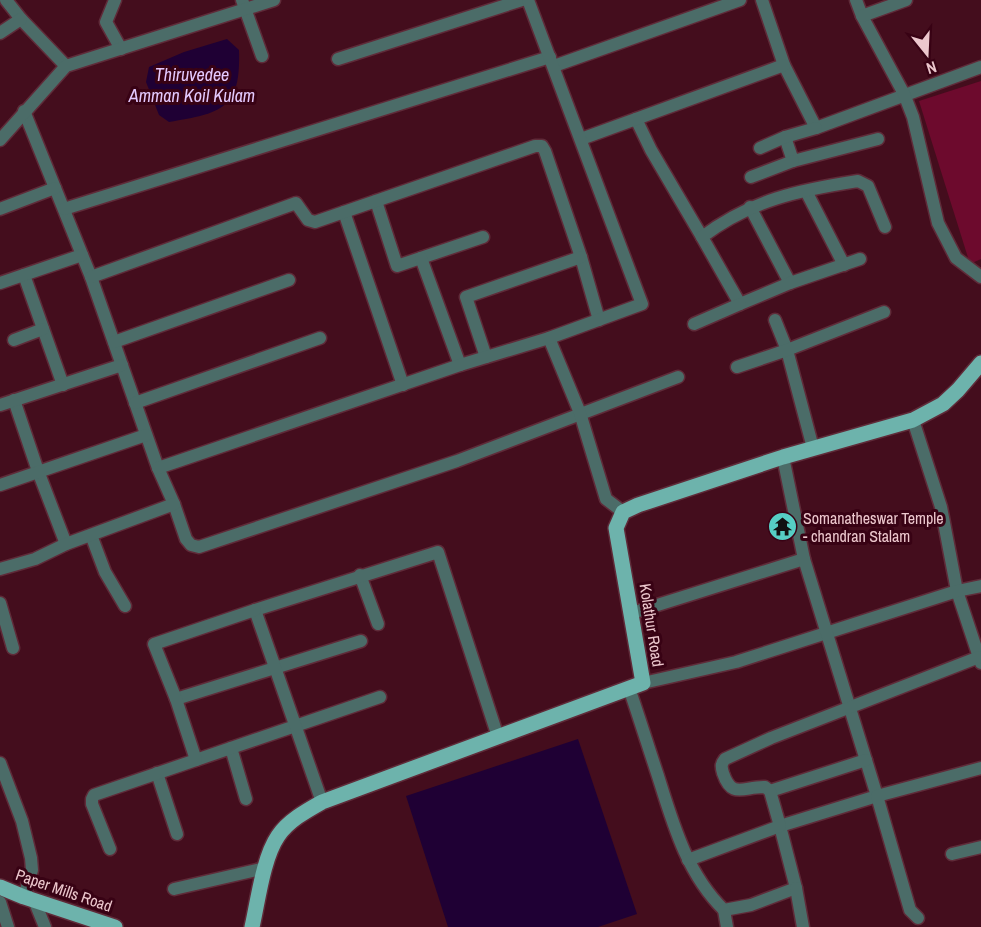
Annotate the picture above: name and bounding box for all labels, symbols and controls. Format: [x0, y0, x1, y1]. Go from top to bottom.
north arrow [897, 24, 957, 84]
text: N [924, 56, 940, 80]
water label: Thiruvedee Amman Koil Kulam [128, 62, 255, 108]
place label: Somanatheswar Temple - chandran Stalam [803, 507, 944, 547]
temple icon: Somanatheswar Temple - chandran Stalam [766, 511, 798, 543]
street label: Kolathur Road [635, 582, 669, 668]
street label: Paper Mills Road [13, 863, 115, 917]

